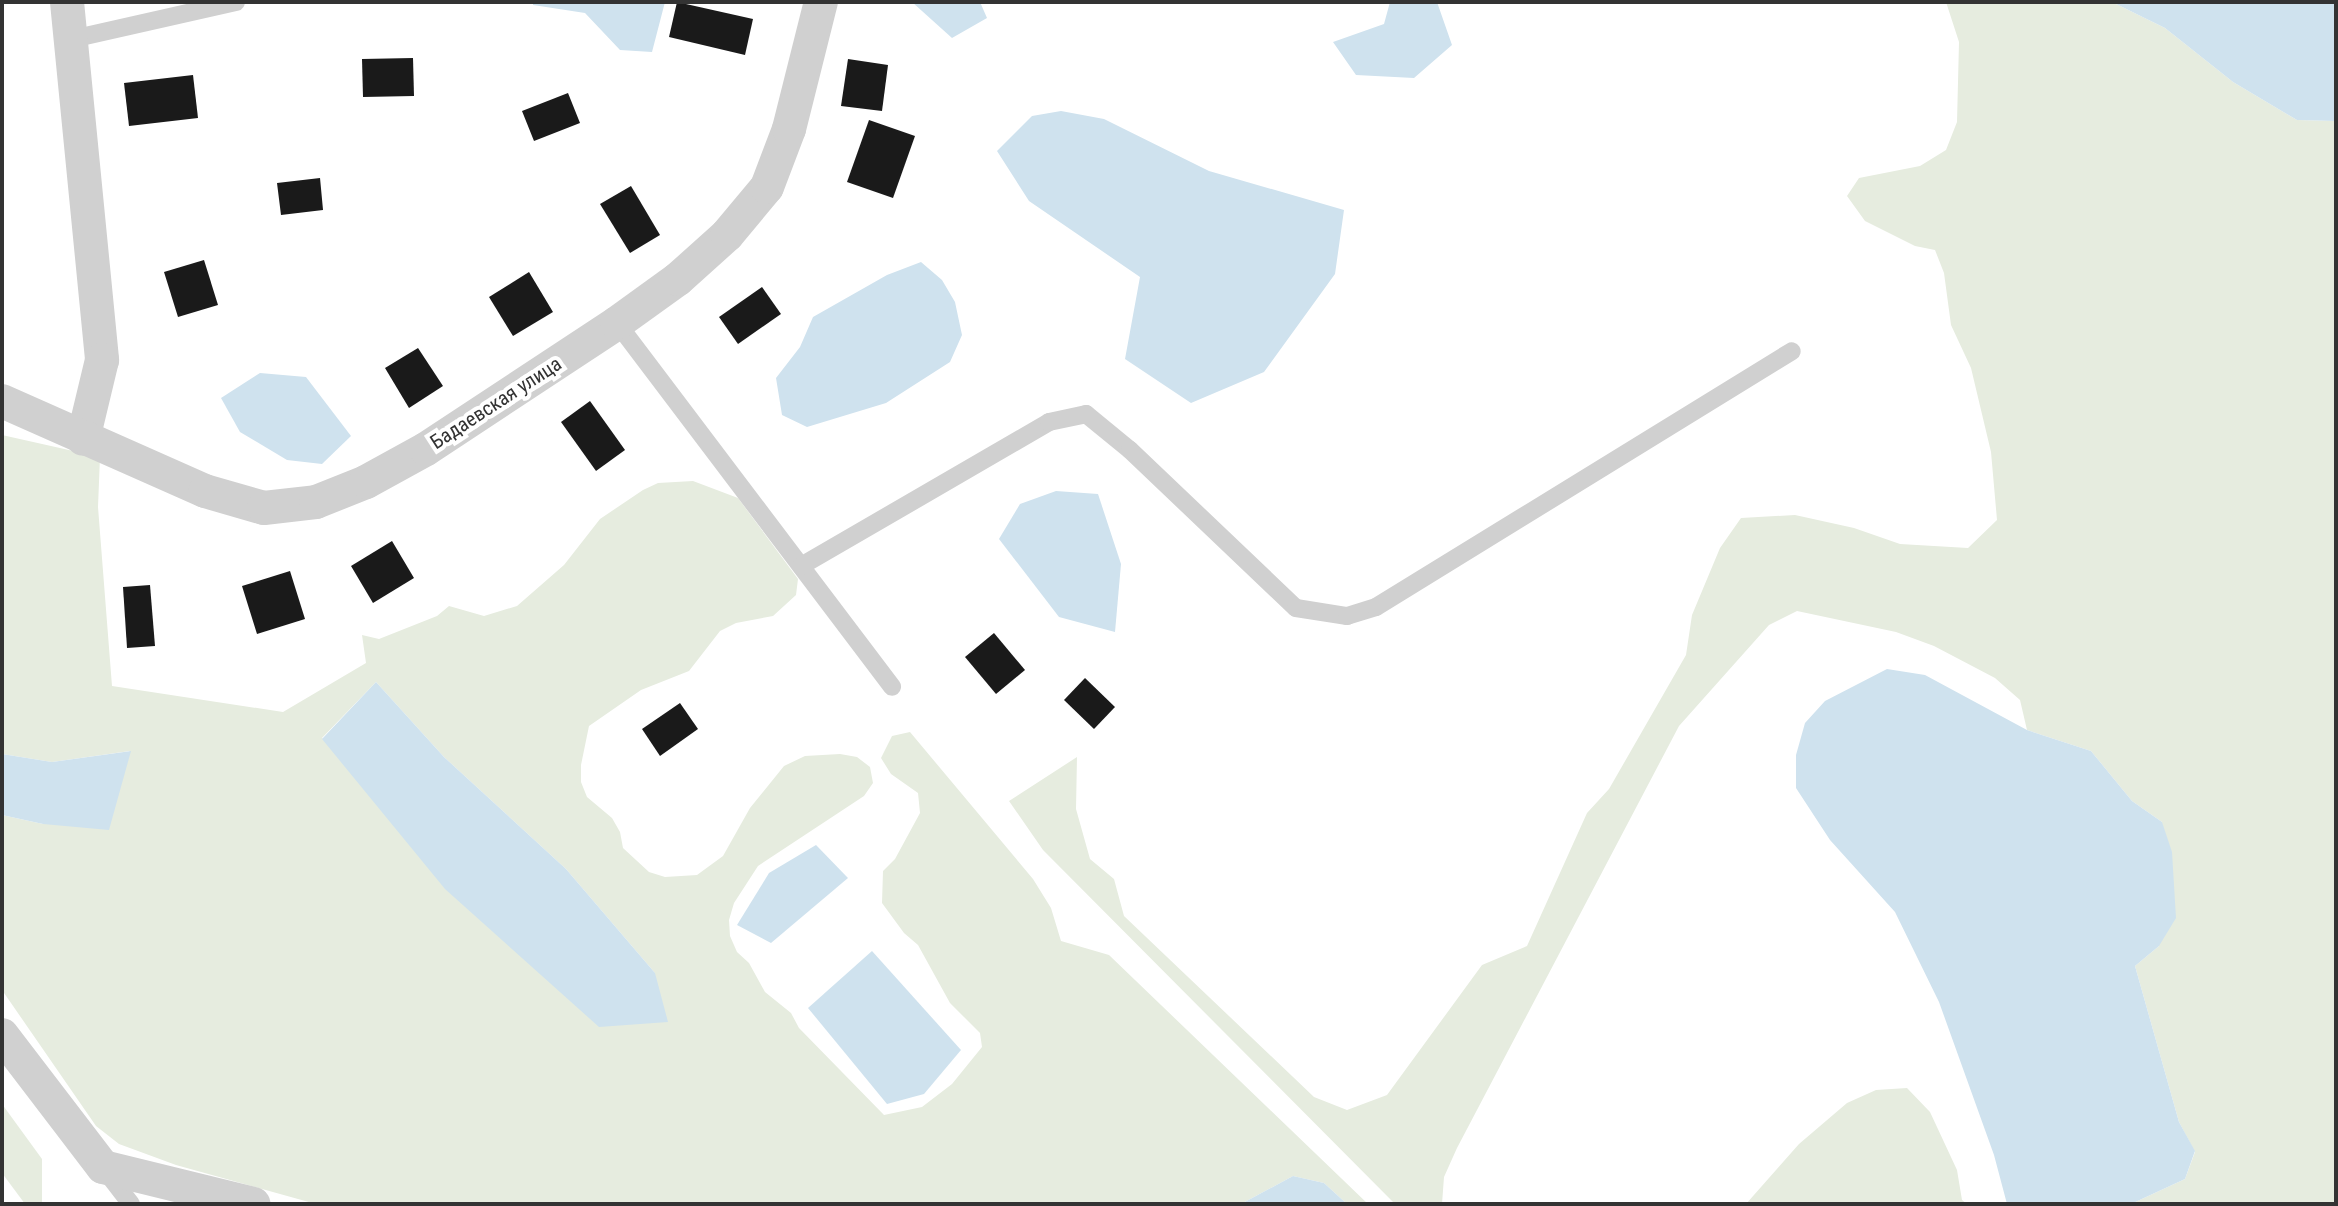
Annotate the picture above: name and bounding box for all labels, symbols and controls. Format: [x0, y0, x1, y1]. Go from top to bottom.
street label: Бадаевская улица [426, 352, 566, 454]

